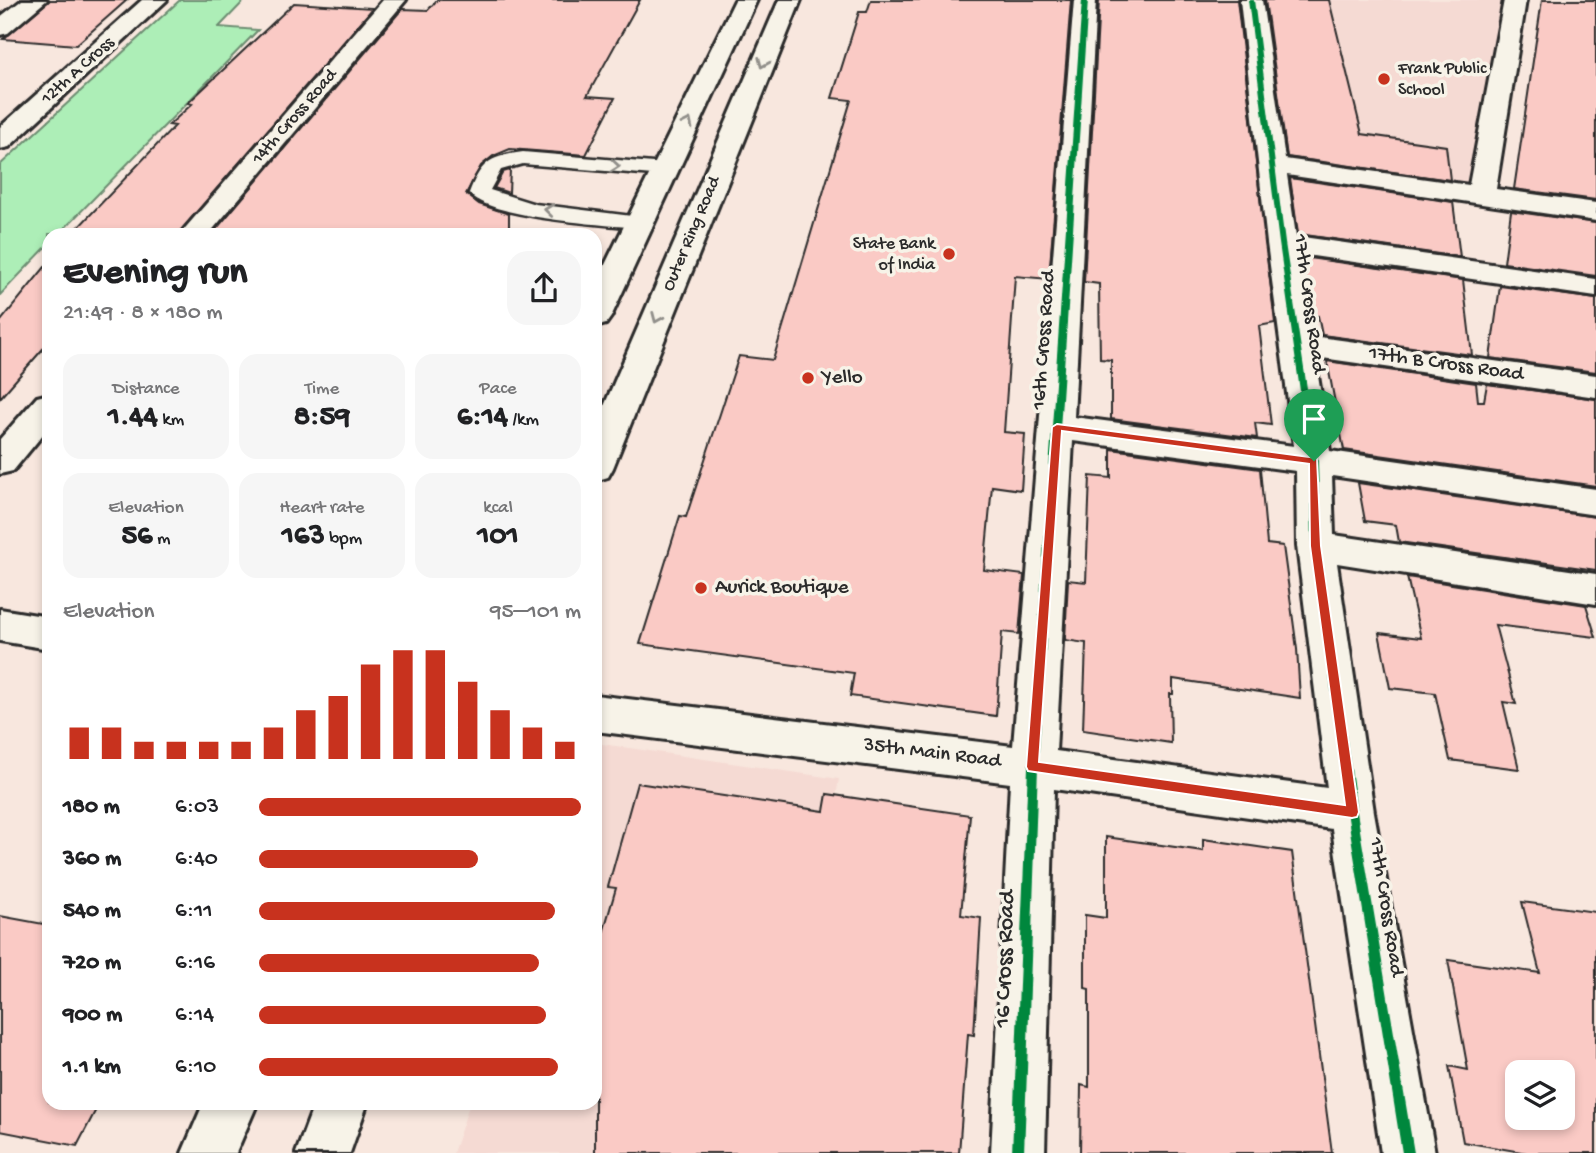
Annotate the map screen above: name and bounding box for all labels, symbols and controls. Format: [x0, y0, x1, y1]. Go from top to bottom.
street label: 12th A Cross [36, 32, 120, 110]
one-way arrow [758, 56, 772, 68]
place label: Frank Public School [1397, 59, 1487, 101]
street label: 14th Cross Road [247, 64, 343, 170]
marker: Frank Public School [1376, 71, 1392, 87]
one-way arrow [679, 117, 693, 130]
one-way arrow [610, 158, 621, 173]
street label: Outer Ring Road [658, 172, 726, 294]
one-way arrow [543, 202, 554, 217]
street label: 17th Cross Road [1286, 232, 1330, 377]
place label: State Bank of India [853, 234, 937, 276]
marker: State Bank of India [941, 246, 957, 262]
button: share [507, 251, 581, 325]
text: Evening run [63, 252, 247, 296]
street label: 16th Cross Road [1028, 268, 1062, 412]
text: 21:49 · 8 × 180 m [63, 300, 223, 327]
one-way arrow [652, 312, 666, 324]
street label: 17th B Cross Road [1366, 342, 1527, 388]
place label: Yello [820, 366, 863, 391]
marker: Yello [800, 370, 816, 386]
text: Distance [112, 378, 180, 401]
text: Time [305, 378, 339, 401]
text: Pace [479, 378, 517, 401]
pin [1284, 389, 1344, 461]
icon: arrive [1295, 400, 1333, 438]
text: 1.44 [108, 401, 158, 436]
text: 8:59 [294, 401, 350, 436]
text: 6:14 [457, 401, 508, 436]
text: km [158, 409, 184, 432]
text: /km [508, 409, 539, 432]
text: Elevation [108, 497, 184, 520]
text: Heart rate [279, 497, 365, 520]
text: kcal [483, 497, 513, 520]
text: 56 [122, 520, 152, 555]
text: 163 [282, 520, 325, 555]
text: 101 [477, 520, 519, 555]
text: m [152, 528, 170, 551]
text: bpm [325, 528, 362, 551]
place label: Aurick Boutique [715, 576, 850, 601]
marker: Aurick Boutique [693, 580, 709, 596]
text: Elevation [63, 599, 154, 626]
text: 95–101 m [490, 599, 581, 626]
street label: 35th Main Road [861, 733, 1004, 775]
text: 180 m [63, 794, 120, 821]
text: 6:03 [175, 794, 219, 821]
street label: 17th Cross Road [1362, 835, 1409, 980]
text: 360 m [63, 846, 121, 873]
text: 6:40 [175, 846, 218, 873]
street label: 16 Cross Road [989, 888, 1023, 1029]
text: 540 m [63, 898, 121, 925]
text: 6:11 [175, 898, 212, 925]
text: 720 m [63, 950, 121, 977]
text: 6:16 [175, 950, 215, 977]
text: 900 m [63, 1002, 122, 1029]
text: 6:14 [175, 1002, 214, 1029]
text: 1.1 km [63, 1054, 121, 1081]
text: 6:10 [175, 1054, 216, 1081]
map controls [1505, 1060, 1575, 1130]
button: layers [1505, 1060, 1575, 1130]

